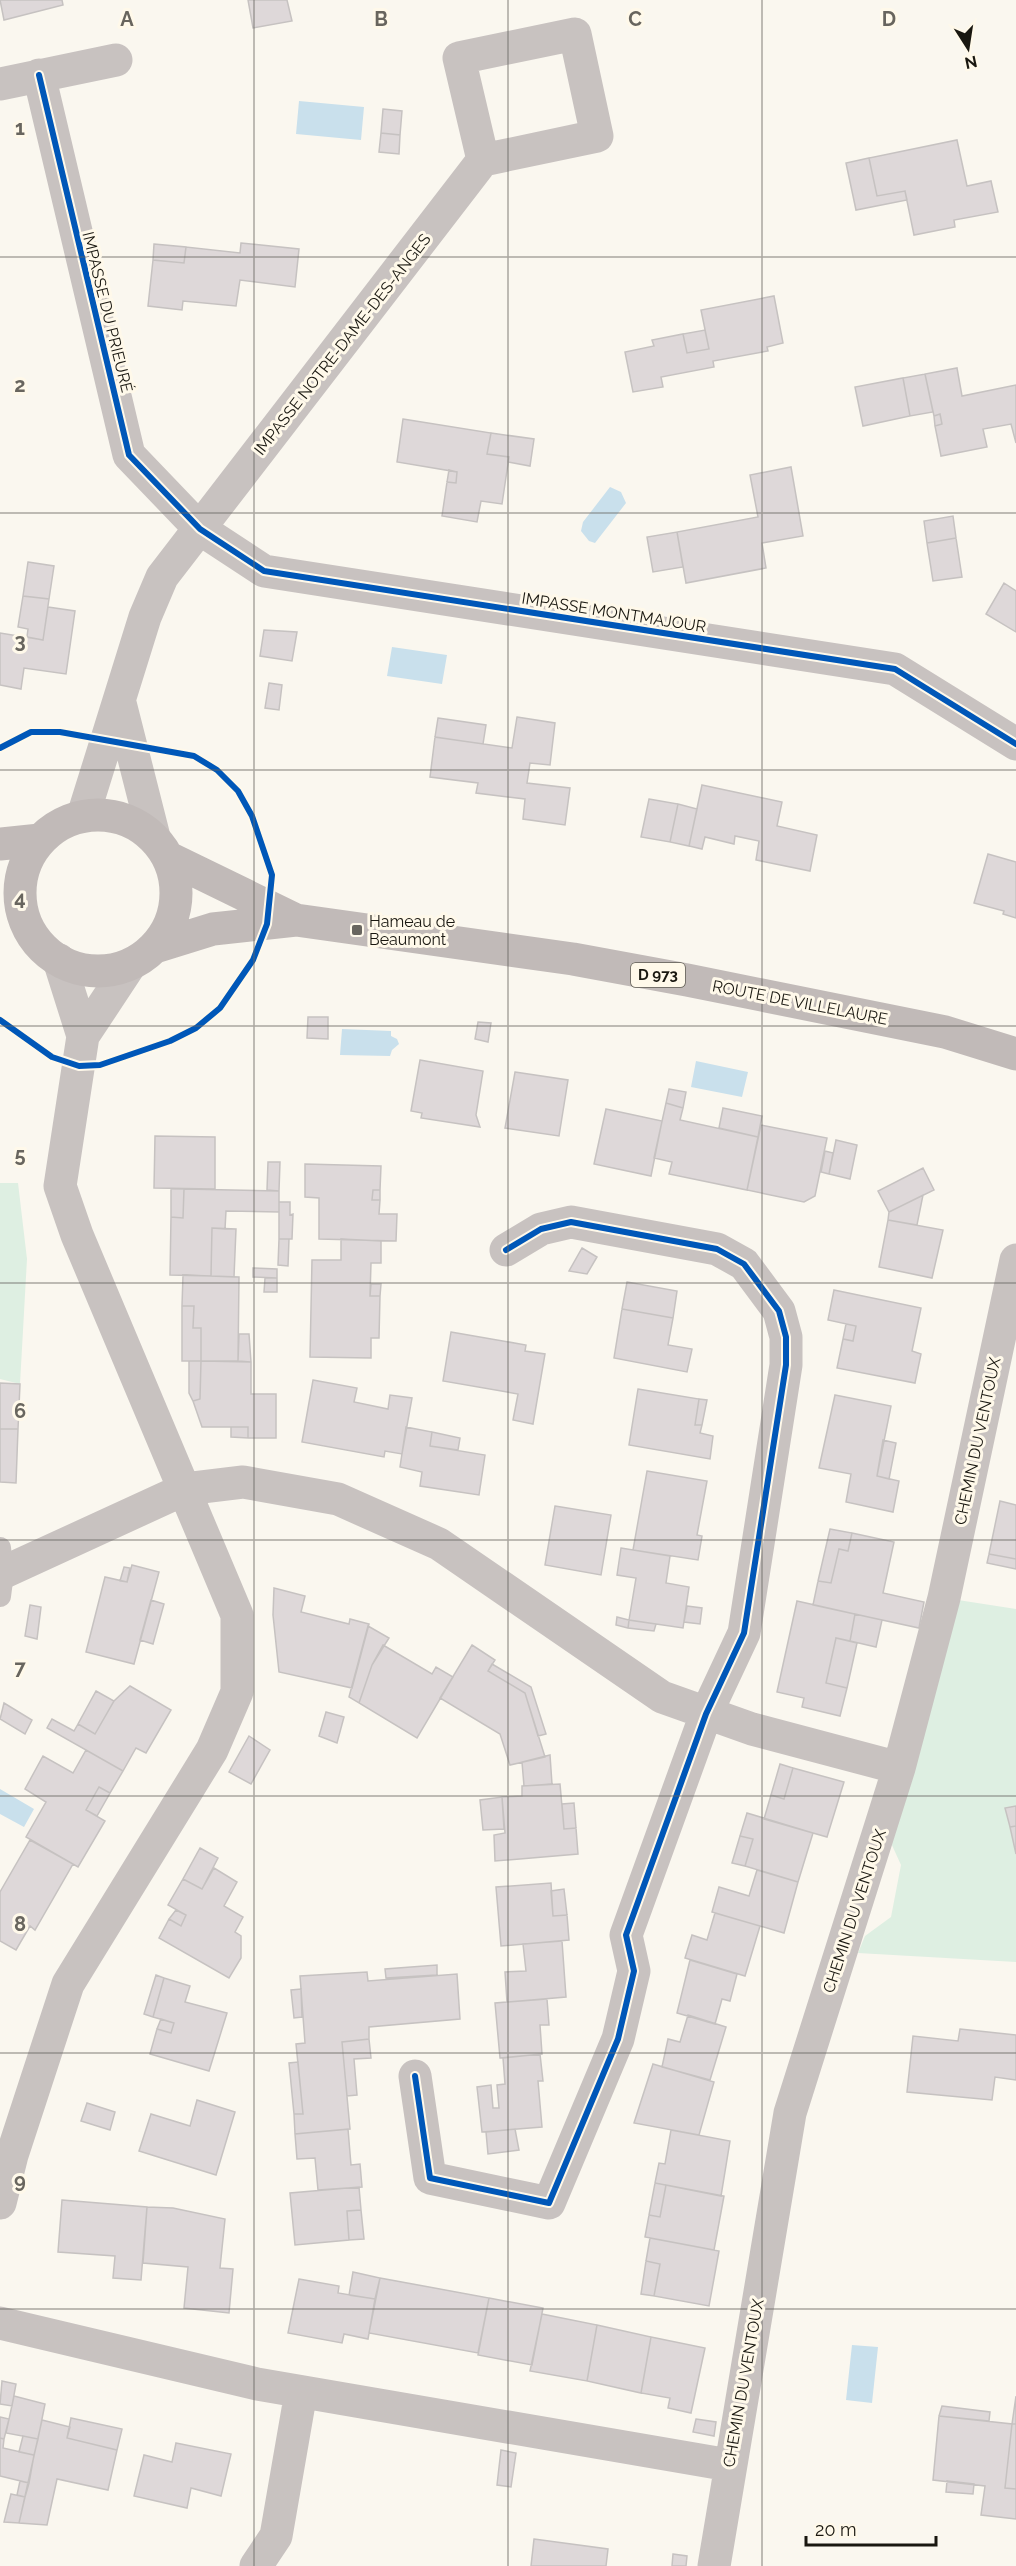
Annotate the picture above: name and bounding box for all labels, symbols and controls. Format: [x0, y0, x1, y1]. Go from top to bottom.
text: A [120, 7, 134, 31]
text: B [374, 7, 388, 31]
text: C [628, 7, 642, 31]
text: D [882, 7, 896, 31]
north arrow [938, 18, 998, 78]
text: N [963, 52, 979, 73]
text: 1 [15, 116, 25, 140]
street label: IMPASSE DU PRIEURÉ [78, 230, 138, 395]
street label: IMPASSE NOTRE-DAME-DES-ANGES [250, 230, 435, 459]
text: 2 [14, 373, 26, 397]
street label: IMPASSE MONTMAJOUR [520, 589, 707, 636]
text: 3 [14, 629, 26, 653]
text: 4 [14, 886, 26, 910]
place label: Hameau de Beaumont [369, 912, 455, 949]
marker: Hameau de Beaumont [350, 923, 364, 937]
road number: D 973 [631, 963, 685, 987]
street label: ROUTE DE VILLELAURE [711, 976, 889, 1029]
text: 5 [14, 1143, 26, 1167]
street label: CHEMIN DU VENTOUX [950, 1355, 1005, 1526]
text: 6 [14, 1399, 26, 1423]
text: 7 [14, 1656, 26, 1680]
street label: CHEMIN DU VENTOUX [819, 1826, 890, 1995]
text: 8 [14, 1912, 26, 1936]
text: 9 [14, 2169, 26, 2193]
street label: CHEMIN DU VENTOUX [719, 2297, 768, 2469]
scale bar [806, 2509, 936, 2547]
text: 20 m [815, 2519, 857, 2540]

